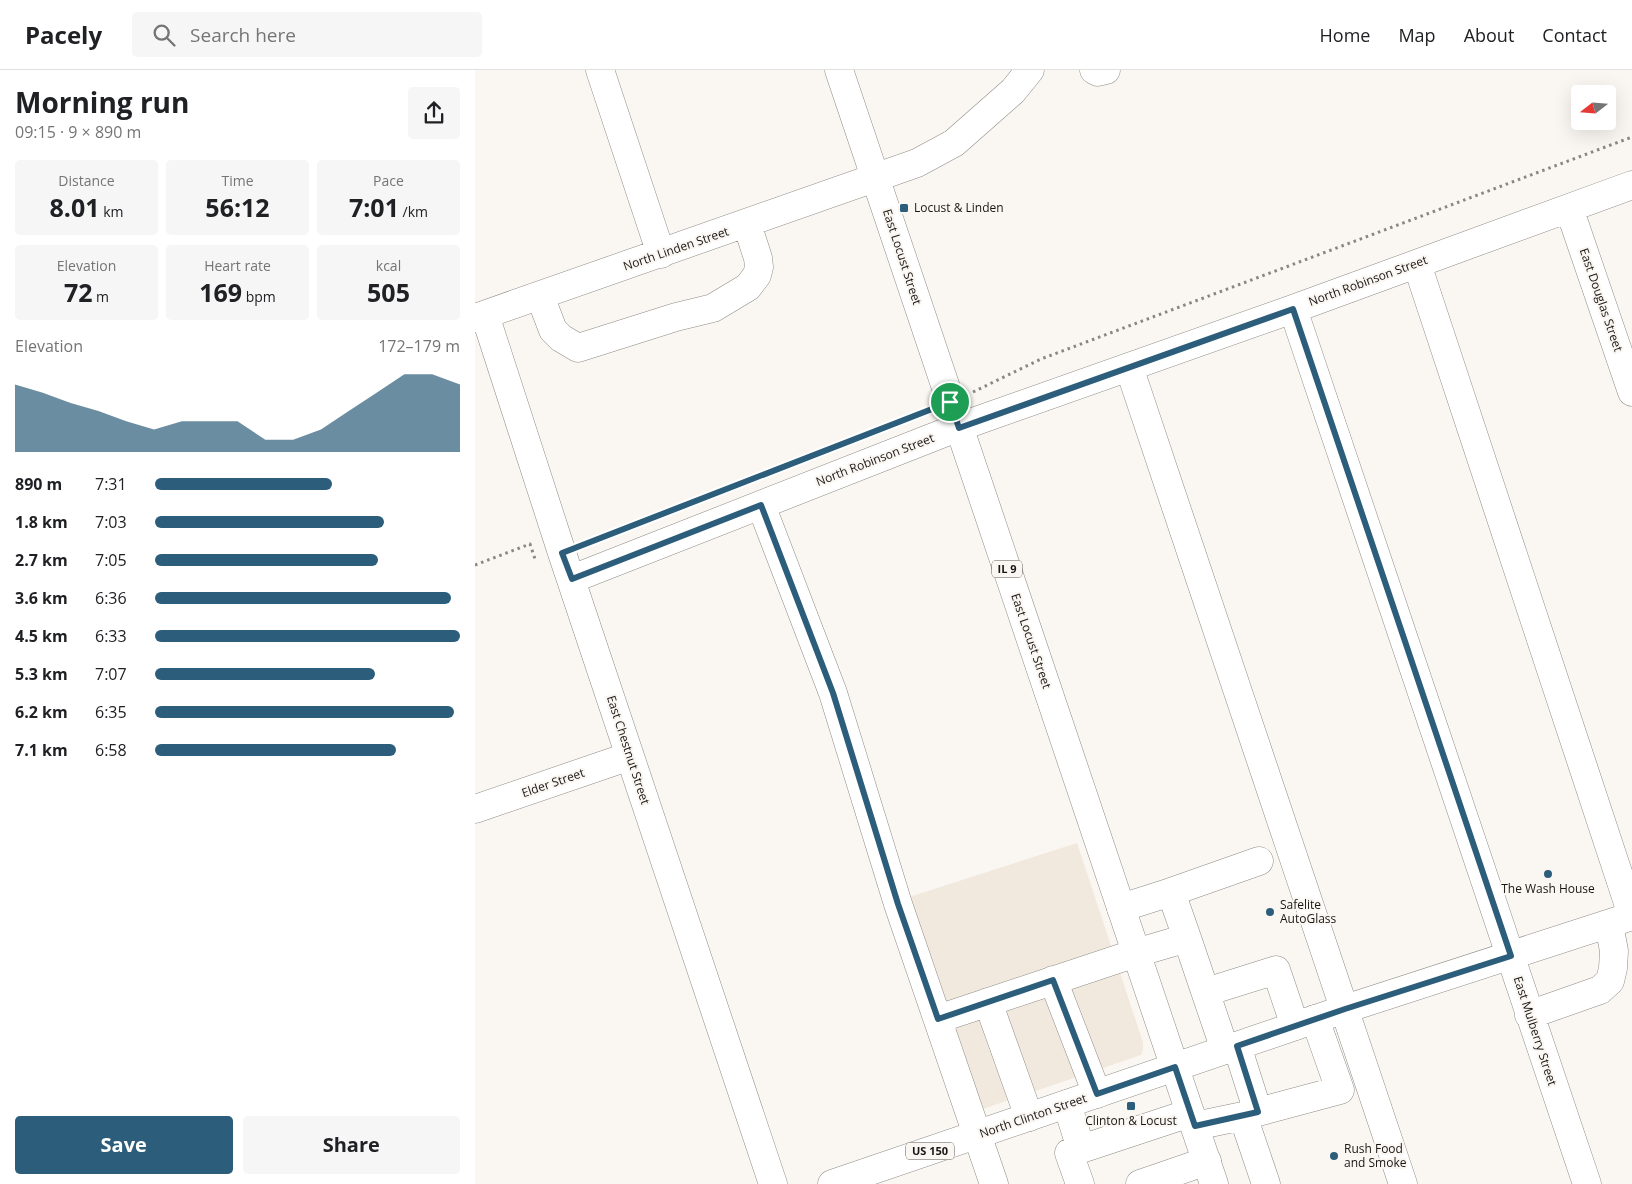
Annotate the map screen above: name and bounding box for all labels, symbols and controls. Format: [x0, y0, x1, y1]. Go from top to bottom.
search box [132, 12, 482, 57]
text: Pacely [25, 18, 102, 51]
icon: search [150, 21, 178, 49]
text: Search here [190, 22, 296, 48]
text: Home [1320, 23, 1370, 47]
text: Map [1398, 23, 1436, 47]
text: About [1464, 23, 1514, 47]
text: Contact [1542, 23, 1607, 47]
text: Morning run [15, 83, 189, 121]
north arrow [1571, 85, 1616, 130]
map controls [1571, 85, 1616, 130]
button: share [408, 87, 460, 139]
text: 09:15 · 9 × 890 m [15, 121, 141, 143]
text: Distance [58, 171, 115, 190]
text: Time [221, 171, 254, 190]
text: Pace [373, 171, 404, 190]
text: 8.01 [50, 190, 100, 224]
text: 56:12 [205, 190, 270, 224]
text: 7:01 [349, 190, 399, 224]
place label: Locust & Linden [914, 199, 1004, 216]
text: km [100, 202, 123, 221]
text: /km [399, 202, 428, 221]
marker: Locust & Linden [898, 202, 910, 214]
street label: East Locust Street [879, 207, 926, 307]
street label: North Linden Street [621, 222, 731, 275]
street label: East Douglas Street [1576, 246, 1627, 354]
street label: North Robinson Street [1306, 251, 1430, 310]
text: Elevation [57, 256, 116, 275]
text: Heart rate [204, 256, 271, 275]
text: kcal [376, 256, 401, 275]
text: 72 [64, 275, 92, 309]
text: 169 [199, 275, 242, 309]
text: 505 [367, 275, 410, 309]
text: m [92, 287, 109, 306]
text: bpm [242, 287, 276, 306]
text: Elevation [15, 335, 83, 357]
text: 172–179 m [378, 335, 460, 357]
pin [929, 381, 971, 423]
icon: arrive [936, 388, 964, 416]
street label: North Robinson Street [813, 429, 936, 490]
text: 890 m [15, 473, 62, 495]
text: 7:31 [95, 473, 127, 495]
text: 1.8 km [15, 511, 68, 533]
text: 7:03 [95, 511, 127, 533]
text: 2.7 km [15, 549, 68, 571]
text: 7:05 [95, 549, 127, 571]
road number: IL 9 [992, 560, 1022, 578]
text: 3.6 km [15, 587, 68, 609]
text: 6:36 [95, 587, 127, 609]
street label: East Locust Street [1007, 591, 1056, 691]
text: 4.5 km [15, 625, 68, 647]
text: 6:33 [95, 625, 127, 647]
text: 5.3 km [15, 663, 68, 685]
text: 7:07 [95, 663, 127, 685]
street label: East Chestnut Street [603, 693, 654, 807]
text: 6.2 km [15, 701, 68, 723]
text: 6:35 [95, 701, 127, 723]
text: 7.1 km [15, 739, 68, 761]
text: 6:58 [95, 739, 127, 761]
street label: Elder Street [519, 764, 586, 801]
marker: The Wash House [1542, 868, 1554, 880]
place label: The Wash House [1501, 880, 1595, 897]
place label: Safelite AutoGlass [1280, 896, 1337, 927]
marker: Safelite AutoGlass [1264, 906, 1276, 918]
street label: East Mulberry Street [1510, 974, 1561, 1088]
street label: North Clinton Street [977, 1089, 1089, 1142]
marker: Clinton & Locust [1125, 1100, 1137, 1112]
place label: Clinton & Locust [1085, 1112, 1177, 1129]
button: Save [15, 1116, 233, 1174]
button: Share [243, 1116, 460, 1174]
place label: Rush Food and Smoke [1344, 1140, 1407, 1171]
road number: US 150 [906, 1142, 954, 1160]
marker: Rush Food and Smoke [1328, 1150, 1340, 1162]

